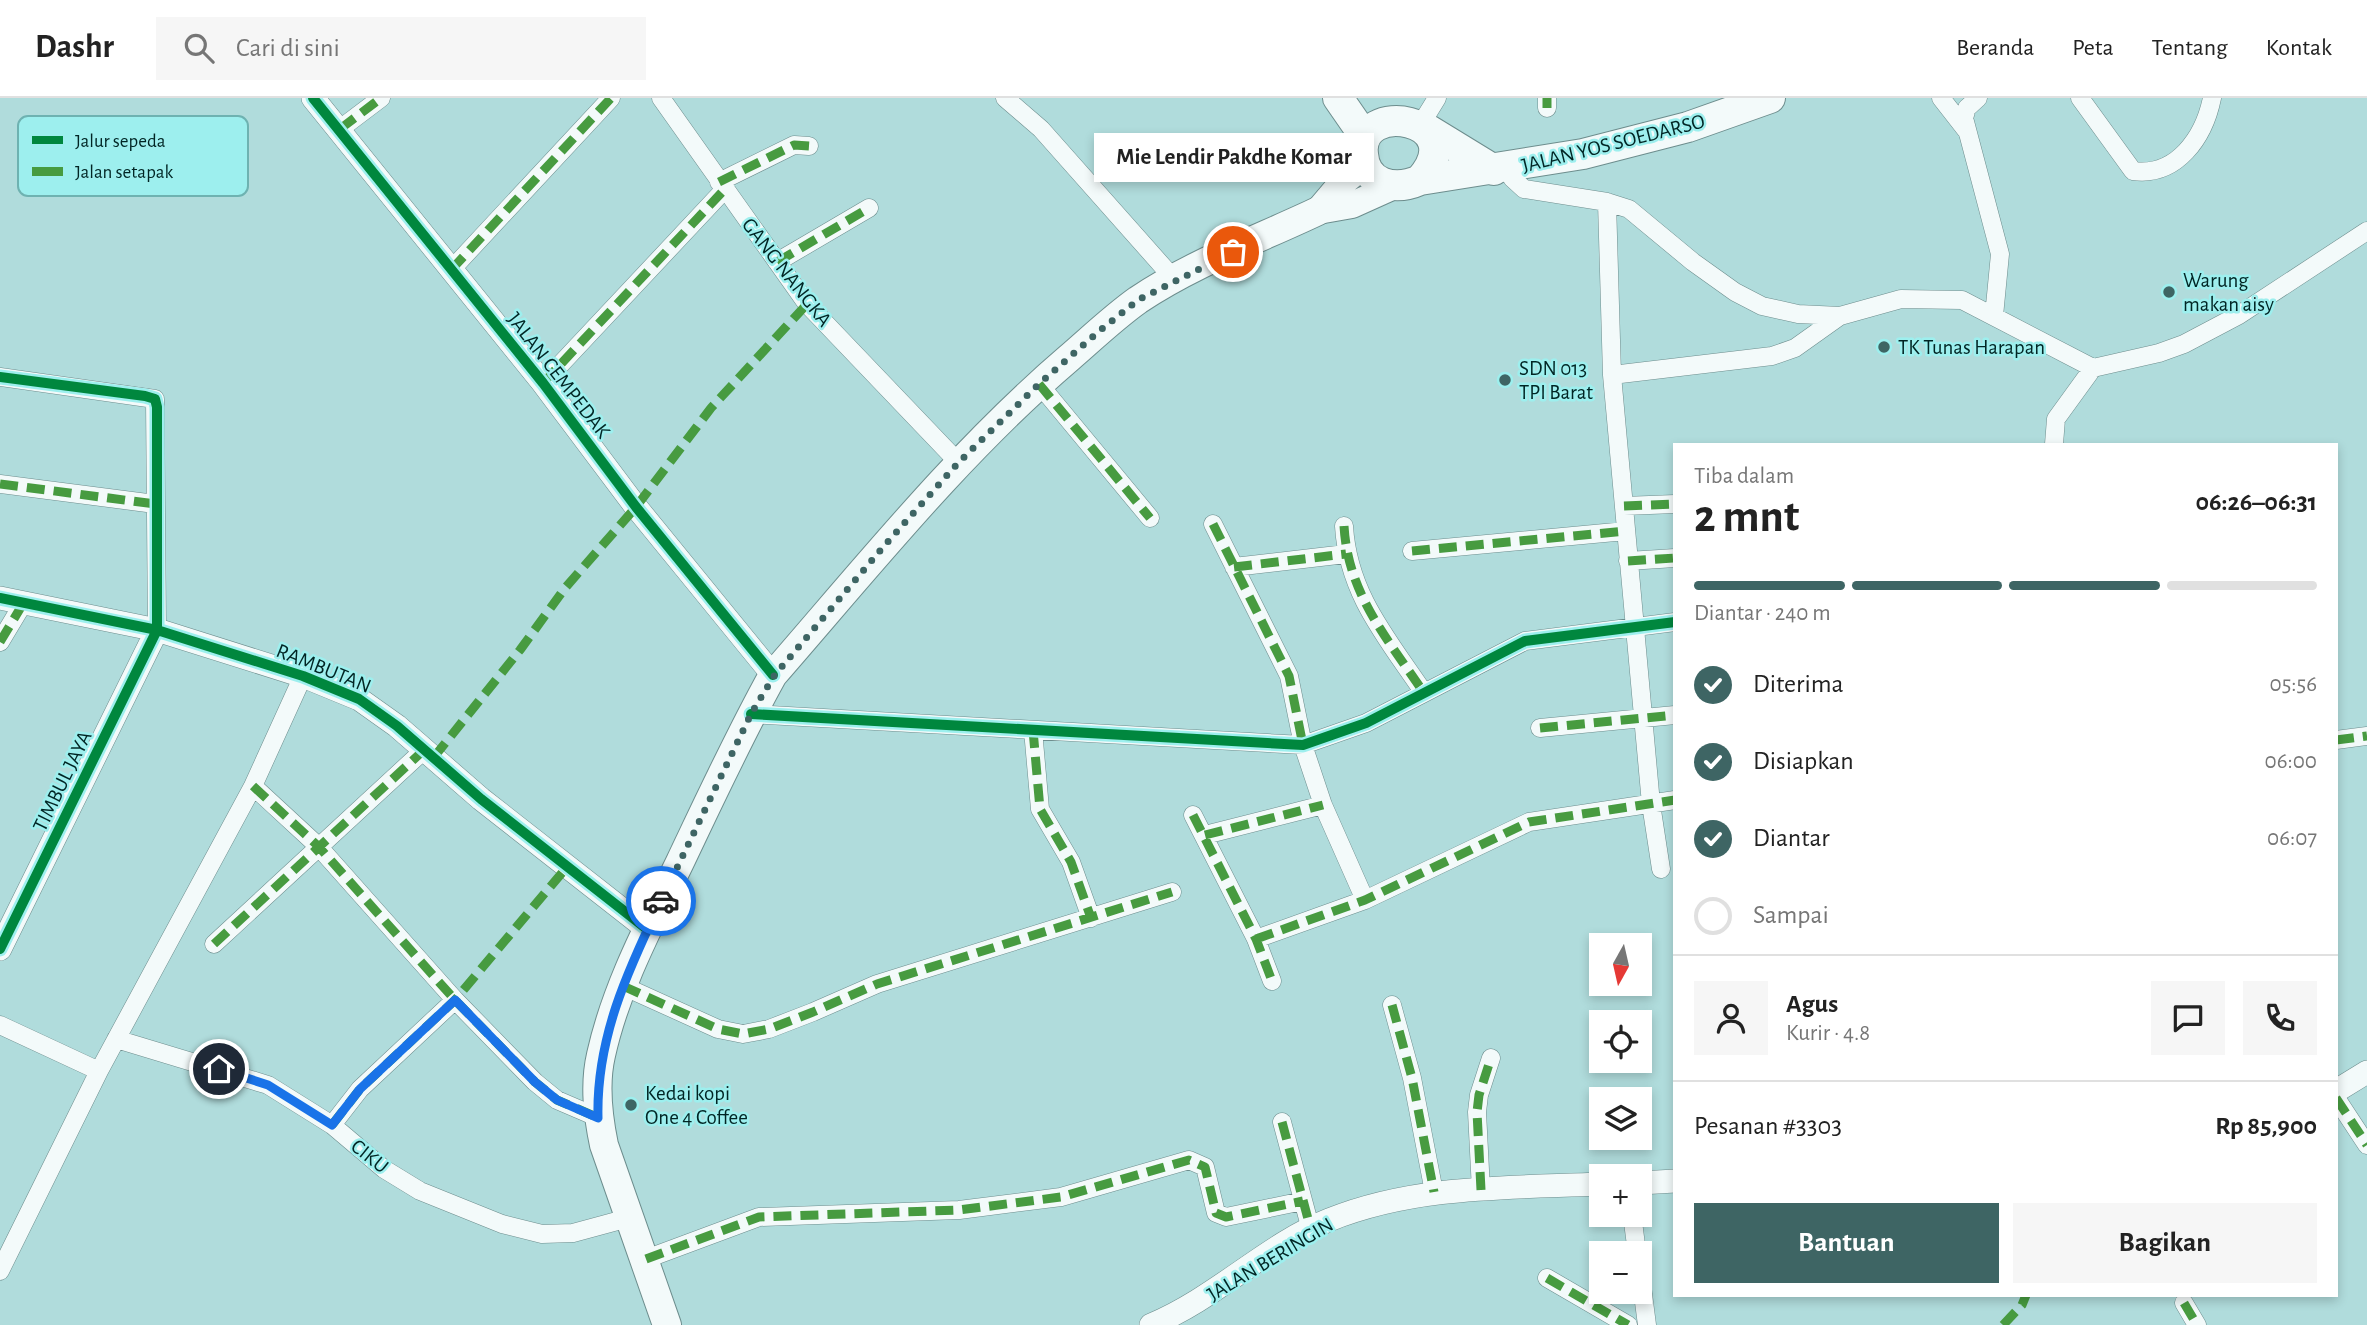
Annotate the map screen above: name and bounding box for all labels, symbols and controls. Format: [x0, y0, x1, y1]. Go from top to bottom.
search box [156, 17, 646, 80]
icon: search [180, 29, 218, 67]
text: Dashr [35, 31, 114, 64]
text: Cari di sini [236, 35, 340, 61]
text: Beranda [1956, 36, 2034, 60]
text: Peta [2072, 36, 2114, 60]
text: Tentang [2152, 36, 2228, 60]
text: Kontak [2266, 36, 2332, 60]
street label: JALAN YOS SOEDARSO [1519, 111, 1707, 176]
legend [18, 116, 248, 196]
text: Jalur sepeda [75, 132, 166, 151]
callout: Mie Lendir Pakdhe Komar [1093, 133, 1373, 182]
text: Mie Lendir Pakdhe Komar [1116, 146, 1352, 169]
text: Jalan setapak [75, 163, 174, 182]
street label: GANG NANGKA [738, 214, 835, 331]
pin [1203, 222, 1263, 282]
icon: bag [1214, 233, 1252, 271]
place label: Warung makan aisy [2183, 270, 2274, 315]
marker: Warung makan aisy [2161, 284, 2177, 300]
street label: JALAN CEMPEDAK [503, 309, 614, 442]
place label: TK Tunas Harapan [1898, 337, 2045, 358]
marker: TK Tunas Harapan [1876, 339, 1892, 355]
place label: SDN 013 TPI Barat [1519, 358, 1593, 403]
marker: SDN 013 TPI Barat [1497, 372, 1513, 388]
text: Tiba dalam [1694, 465, 1794, 488]
text: 06:26–06:31 [2196, 489, 2317, 515]
text: 2 mnt [1694, 494, 1799, 540]
text: Diantar · 240 m [1694, 602, 1831, 625]
street label: RAMBUTAN [273, 640, 374, 697]
icon: check [1694, 666, 1732, 704]
text: Diterima [1753, 671, 1844, 697]
text: 05:56 [2270, 673, 2317, 696]
street label: TIMBUL JAYA [29, 728, 96, 835]
icon: check [1694, 743, 1732, 781]
text: Disiapkan [1753, 748, 1854, 774]
text: 06:00 [2264, 750, 2317, 773]
icon: check [1694, 820, 1732, 858]
text: Diantar [1753, 825, 1830, 851]
text: 06:07 [2267, 827, 2317, 850]
courier [626, 866, 696, 936]
icon: car [642, 882, 680, 920]
text: Sampai [1753, 902, 1829, 928]
north arrow [1589, 933, 1652, 996]
map controls [1589, 933, 1652, 1304]
button: person [1694, 981, 1768, 1055]
button: chat [2151, 981, 2225, 1055]
button: phone [2243, 981, 2317, 1055]
text: Agus [1786, 991, 1838, 1017]
button: locate [1589, 1010, 1652, 1073]
text: Kurir · 4.8 [1786, 1022, 1870, 1045]
pin [189, 1039, 249, 1099]
icon: home [200, 1050, 238, 1088]
place label: Kedai kopi One 4 Coffee [645, 1083, 748, 1128]
button: layers [1589, 1087, 1652, 1150]
marker: Kedai kopi One 4 Coffee [623, 1097, 639, 1113]
text: Pesanan #3303 [1694, 1113, 1842, 1139]
text: Rp 85,900 [2215, 1113, 2317, 1139]
street label: CIKU [347, 1135, 392, 1178]
button: + [1589, 1164, 1652, 1227]
button: Bantuan [1694, 1203, 1999, 1283]
button: Bagikan [2013, 1203, 2317, 1283]
street label: JALAN BERINGIN [1204, 1214, 1337, 1305]
button: − [1589, 1241, 1652, 1304]

